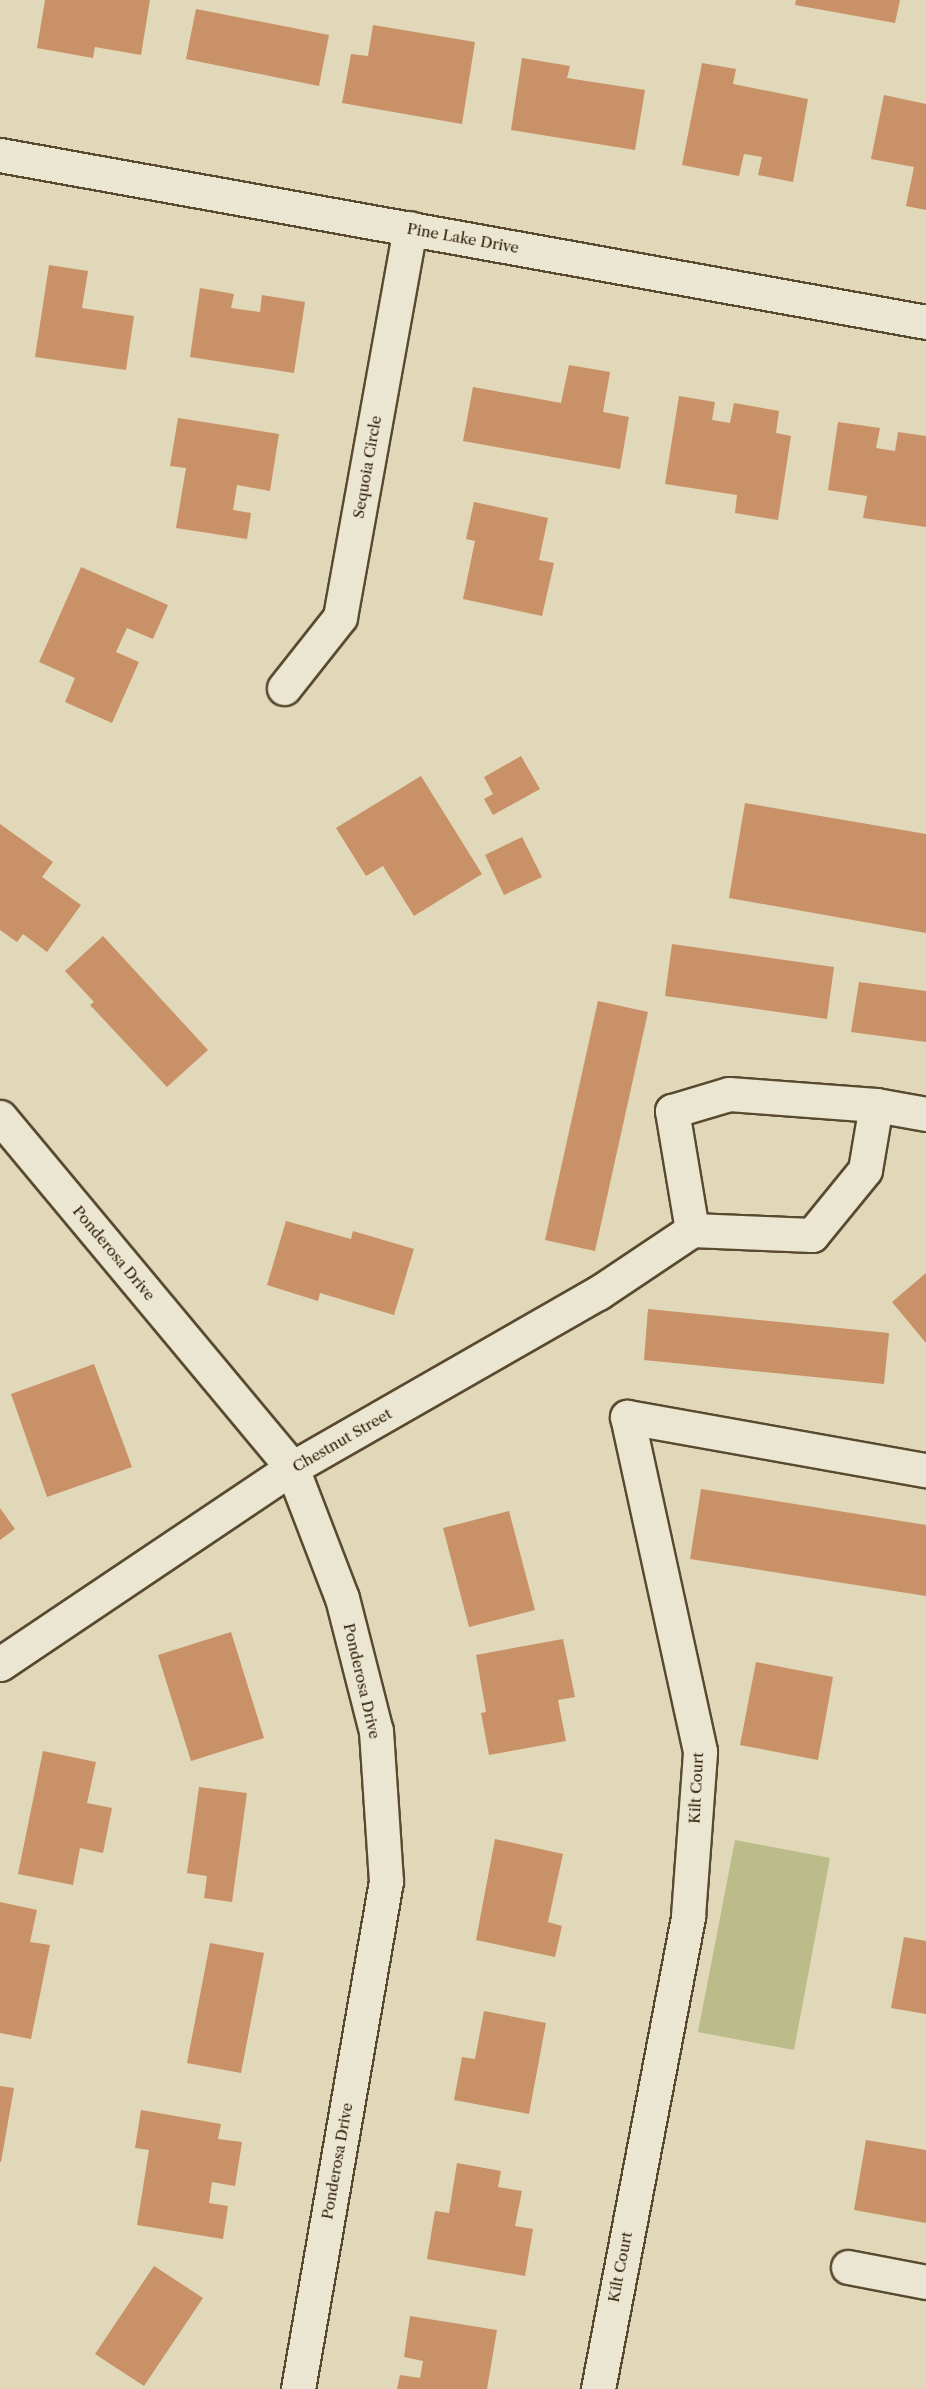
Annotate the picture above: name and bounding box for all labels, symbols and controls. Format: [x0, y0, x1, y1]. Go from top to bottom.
street label: Pine Lake Drive [406, 219, 520, 257]
street label: Sequoia Circle [349, 414, 385, 520]
street label: Ponderosa Drive [69, 1202, 159, 1304]
street label: Chestnut Street [289, 1404, 395, 1476]
street label: Ponderosa Drive [340, 1621, 384, 1741]
street label: Kilt Court [685, 1752, 707, 1824]
street label: Ponderosa Drive [318, 2101, 356, 2221]
street label: Kilt Court [604, 2230, 636, 2304]

